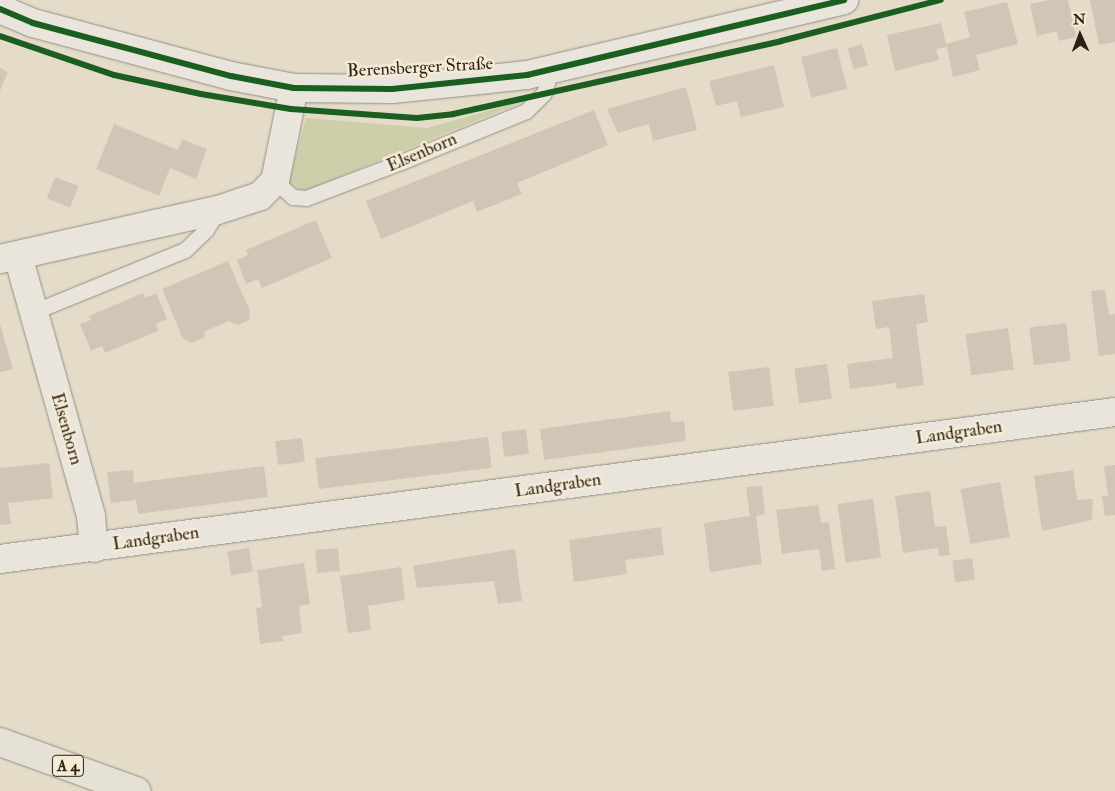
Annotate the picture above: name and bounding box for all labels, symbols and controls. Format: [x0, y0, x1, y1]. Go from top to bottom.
north arrow [1055, 10, 1105, 60]
text: N [1073, 11, 1086, 28]
street label: Berensberger Straße [347, 53, 493, 83]
street label: Elsenborn [384, 129, 460, 177]
street label: Elsenborn [45, 390, 87, 468]
street label: Landgraben [914, 416, 1004, 450]
street label: Landgraben [513, 469, 603, 503]
street label: Landgraben [111, 522, 201, 556]
road number: A 4 [52, 752, 84, 779]

